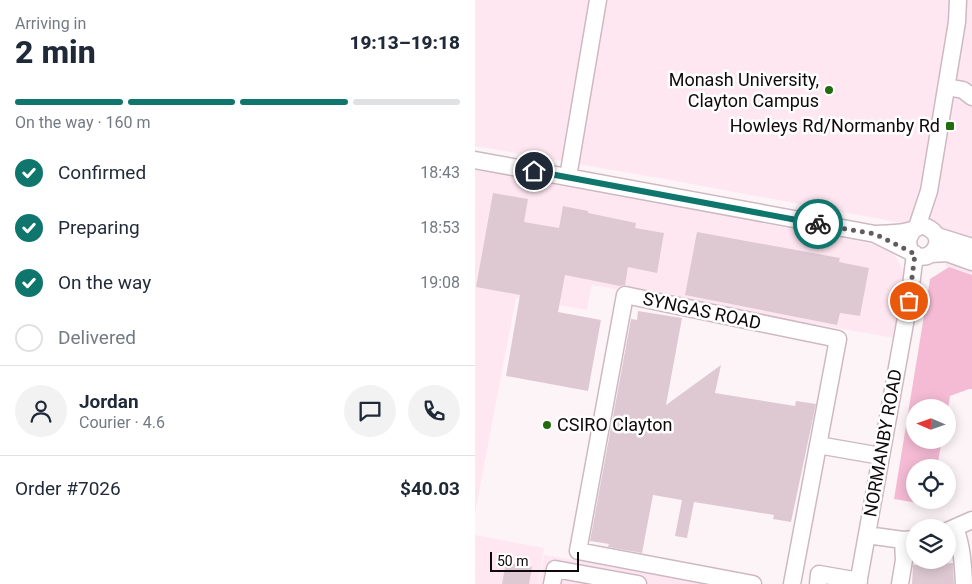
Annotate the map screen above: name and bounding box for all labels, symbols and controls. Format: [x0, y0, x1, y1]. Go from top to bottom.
text: Arriving in [15, 14, 86, 33]
text: 19:13–19:18 [349, 31, 460, 54]
text: 2 min [15, 33, 96, 71]
place label: Monash University, Clayton Campus [669, 69, 819, 111]
marker: Monash University, Clayton Campus [823, 84, 835, 96]
text: On the way · 160 m [15, 113, 151, 132]
place label: Howleys Rd/Normanby Rd [730, 115, 940, 136]
marker: Howleys Rd/Normanby Rd [944, 120, 956, 132]
pin [513, 150, 555, 192]
icon: home [520, 157, 548, 185]
icon: check [15, 159, 43, 187]
text: Confirmed [58, 161, 146, 184]
text: 18:43 [420, 163, 460, 182]
courier [793, 199, 843, 249]
icon: bike [804, 210, 832, 238]
icon: check [15, 214, 43, 242]
text: Preparing [58, 216, 140, 239]
text: 18:53 [420, 218, 460, 237]
icon: check [15, 269, 43, 297]
text: On the way [58, 271, 151, 294]
text: 19:08 [420, 273, 460, 292]
pin [888, 280, 930, 322]
icon: bag [895, 287, 923, 315]
street label: SYNGAS ROAD [641, 288, 763, 333]
text: Delivered [58, 326, 136, 349]
street label: NORMANBY ROAD [859, 367, 906, 518]
button: person [15, 385, 67, 437]
button: chat [344, 385, 396, 437]
button: phone [408, 385, 460, 437]
text: Jordan [79, 390, 139, 413]
north arrow [906, 399, 956, 449]
map controls [906, 399, 956, 569]
text: Courier · 4.6 [79, 413, 165, 432]
place label: CSIRO Clayton [557, 414, 672, 435]
marker: CSIRO Clayton [541, 419, 553, 431]
button: locate [906, 459, 956, 509]
text: Order #7026 [15, 477, 121, 500]
text: $40.03 [400, 477, 460, 500]
button: layers [906, 519, 956, 569]
scale bar [490, 549, 579, 572]
text: 50 m [497, 553, 529, 569]

